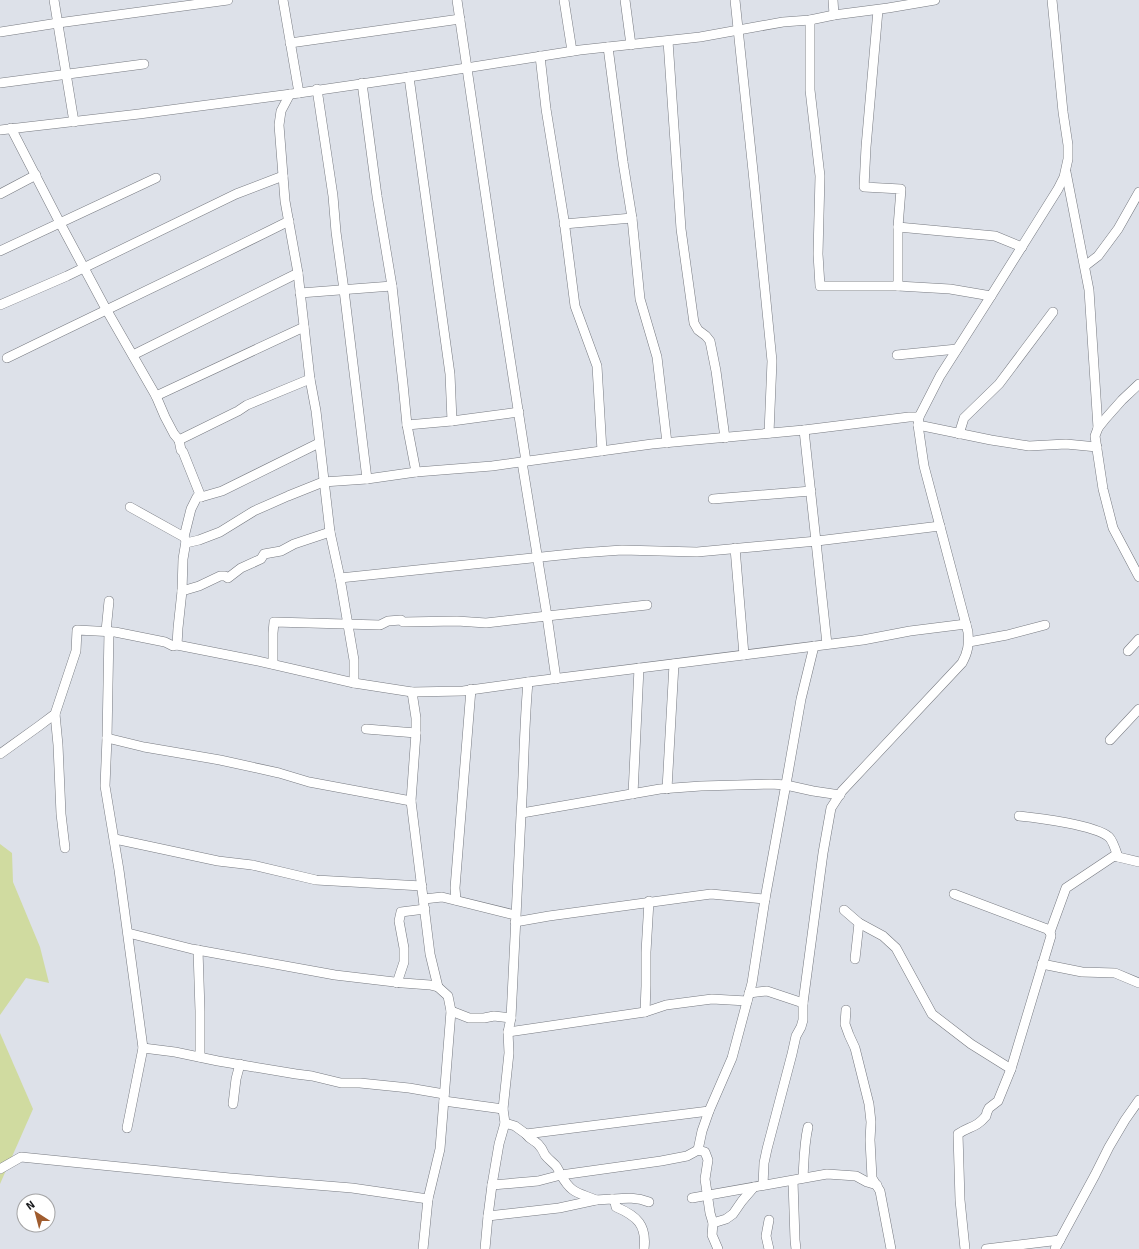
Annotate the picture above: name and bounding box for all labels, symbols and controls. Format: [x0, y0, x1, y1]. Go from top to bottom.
north arrow [16, 1193, 56, 1233]
text: N [23, 1198, 37, 1213]

